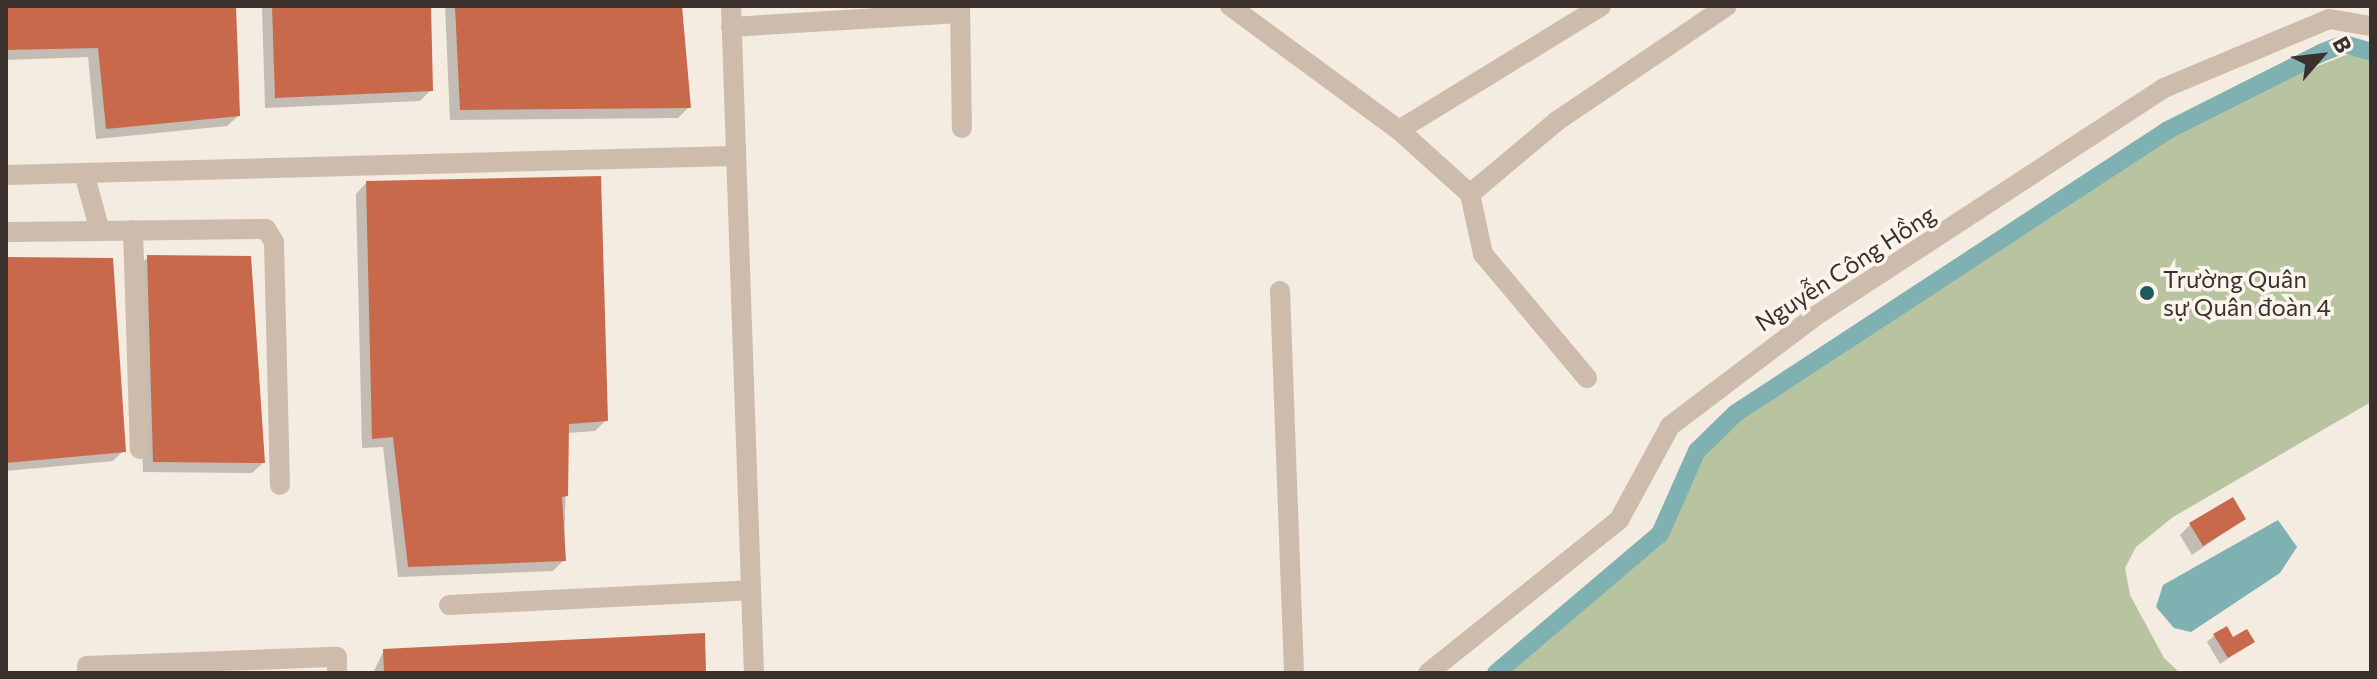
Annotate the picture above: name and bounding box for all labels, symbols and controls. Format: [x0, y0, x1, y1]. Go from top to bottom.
north arrow [2281, 16, 2361, 96]
text: B [2327, 32, 2358, 57]
street label: Nguyễn Công Hồng [1750, 199, 1940, 337]
place label: Trường Quân sự Quân đoàn 4 [2163, 265, 2331, 321]
marker: Trường Quân sự Quân đoàn 4 [2138, 284, 2156, 302]

